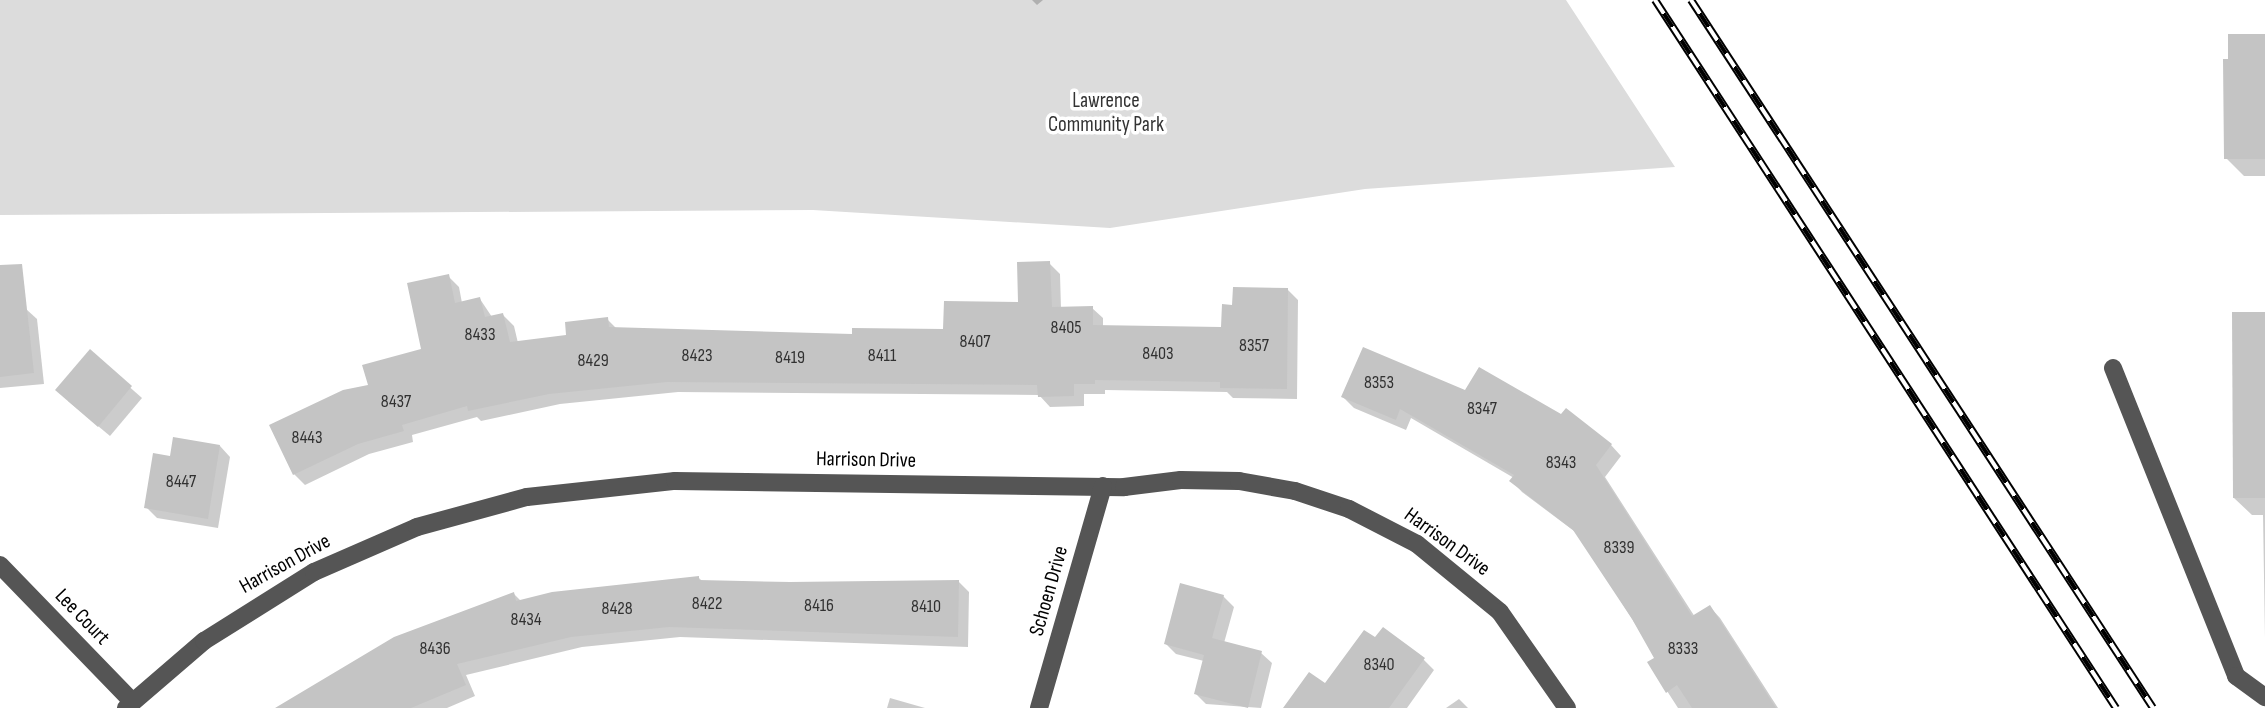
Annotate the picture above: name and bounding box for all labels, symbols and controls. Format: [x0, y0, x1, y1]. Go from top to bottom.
park label: Lawrence Community Park [1048, 88, 1164, 138]
house number: 8405 [1050, 317, 1082, 339]
house number: 8433 [465, 324, 495, 346]
house number: 8407 [960, 331, 990, 353]
house number: 8357 [1239, 335, 1269, 357]
house number: 8403 [1142, 343, 1174, 365]
house number: 8423 [682, 345, 712, 367]
house number: 8411 [868, 345, 896, 367]
house number: 8419 [775, 347, 805, 369]
house number: 8429 [577, 350, 609, 372]
house number: 8353 [1364, 372, 1394, 394]
house number: 8437 [381, 391, 411, 413]
house number: 8347 [1467, 398, 1497, 420]
house number: 8443 [292, 427, 322, 449]
street label: Harrison Drive [816, 447, 916, 473]
house number: 8343 [1546, 452, 1576, 474]
house number: 8447 [166, 471, 196, 493]
street label: Harrison Drive [1399, 502, 1495, 582]
street label: Harrison Drive [235, 529, 335, 599]
house number: 8339 [1604, 537, 1634, 559]
street label: Schoen Drive [1024, 543, 1074, 639]
street label: Lee Court [49, 584, 115, 650]
house number: 8422 [692, 593, 722, 615]
house number: 8416 [804, 595, 834, 617]
house number: 8410 [911, 596, 941, 618]
house number: 8428 [601, 598, 633, 620]
house number: 8434 [511, 609, 541, 631]
house number: 8436 [419, 638, 451, 660]
house number: 8333 [1668, 638, 1698, 660]
house number: 8340 [1363, 654, 1395, 676]

